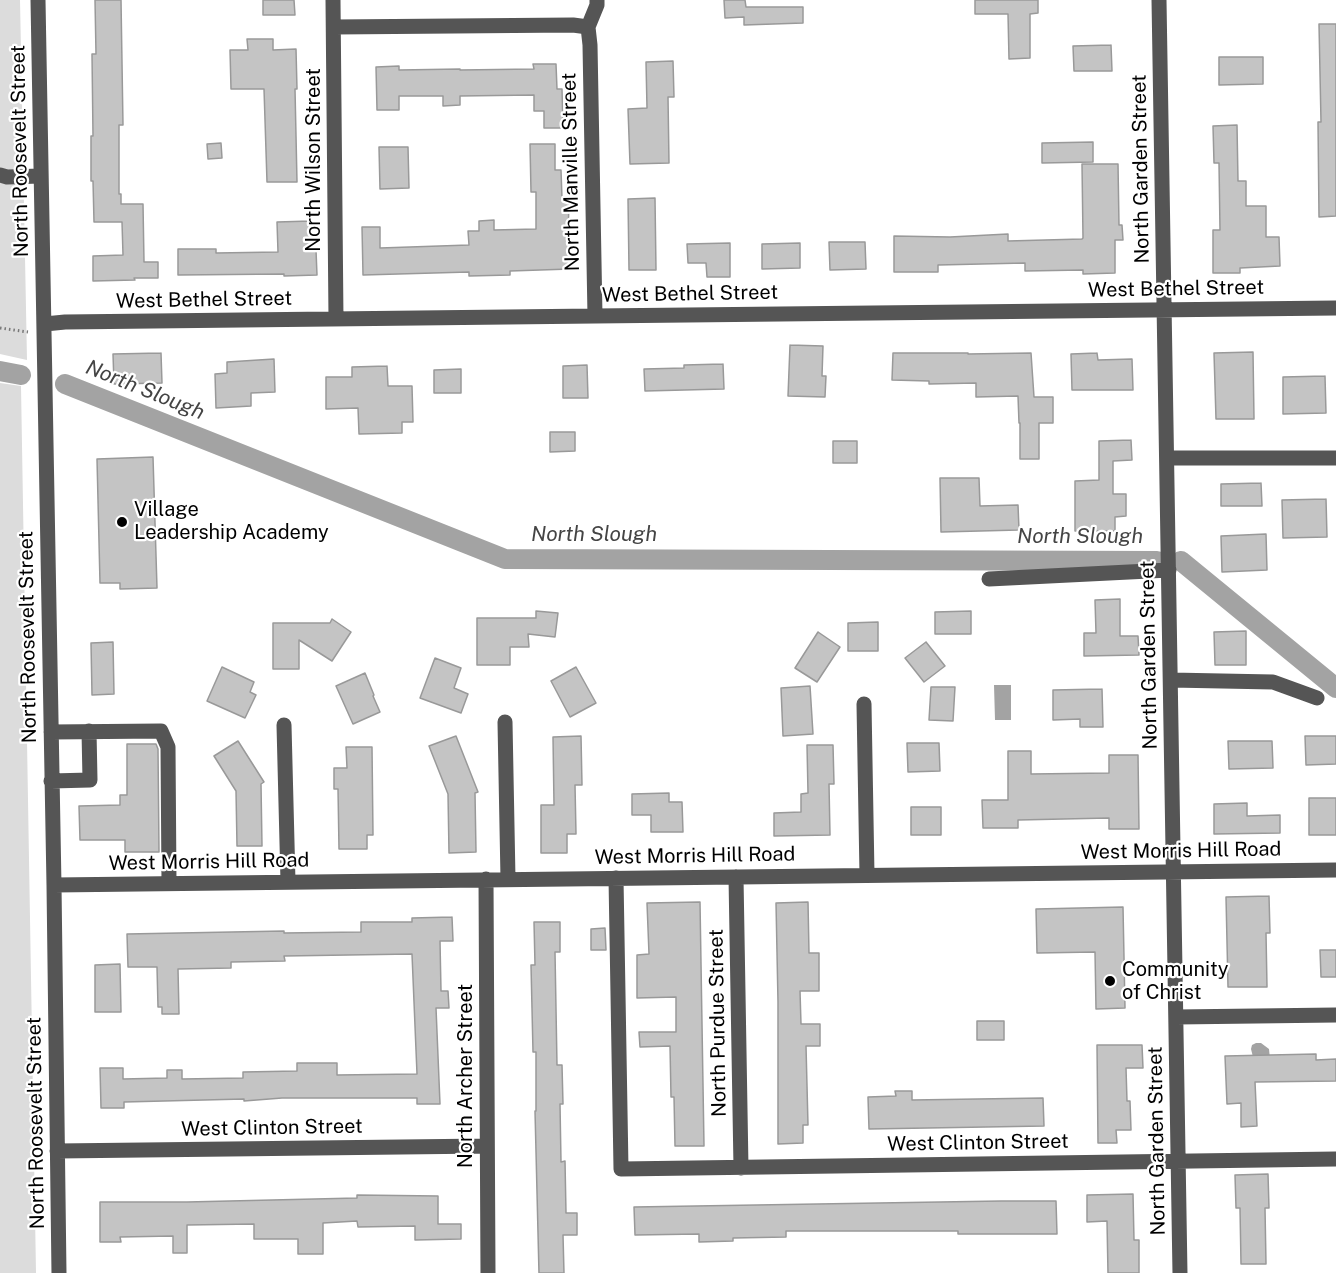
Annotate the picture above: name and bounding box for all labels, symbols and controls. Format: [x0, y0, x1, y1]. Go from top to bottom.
street label: North Roosevelt Street [6, 45, 34, 257]
street label: North Wilson Street [302, 68, 326, 252]
street label: North Manville Street [557, 72, 585, 272]
street label: North Garden Street [1127, 74, 1155, 264]
street label: West Bethel Street [1088, 275, 1264, 303]
street label: West Bethel Street [602, 280, 778, 308]
street label: West Bethel Street [116, 286, 292, 314]
water label: North Slough [82, 355, 208, 425]
place label: Village Leadership Academy [134, 498, 329, 545]
marker: Village Leadership Academy [115, 515, 129, 529]
water label: North Slough [531, 522, 657, 548]
water label: North Slough [1017, 524, 1143, 550]
street label: North Roosevelt Street [14, 531, 42, 743]
street label: North Garden Street [1135, 560, 1163, 750]
street label: West Morris Hill Road [1080, 837, 1282, 865]
street label: West Morris Hill Road [594, 842, 796, 870]
street label: West Morris Hill Road [108, 848, 310, 876]
street label: North Purdue Street [704, 929, 732, 1117]
place label: Community of Christ [1122, 958, 1228, 1005]
marker: Community of Christ [1103, 974, 1117, 988]
street label: North Archer Street [454, 984, 478, 1168]
street label: North Roosevelt Street [22, 1017, 50, 1229]
street label: North Garden Street [1143, 1046, 1171, 1236]
street label: West Clinton Street [181, 1114, 363, 1142]
street label: West Clinton Street [887, 1129, 1069, 1157]

